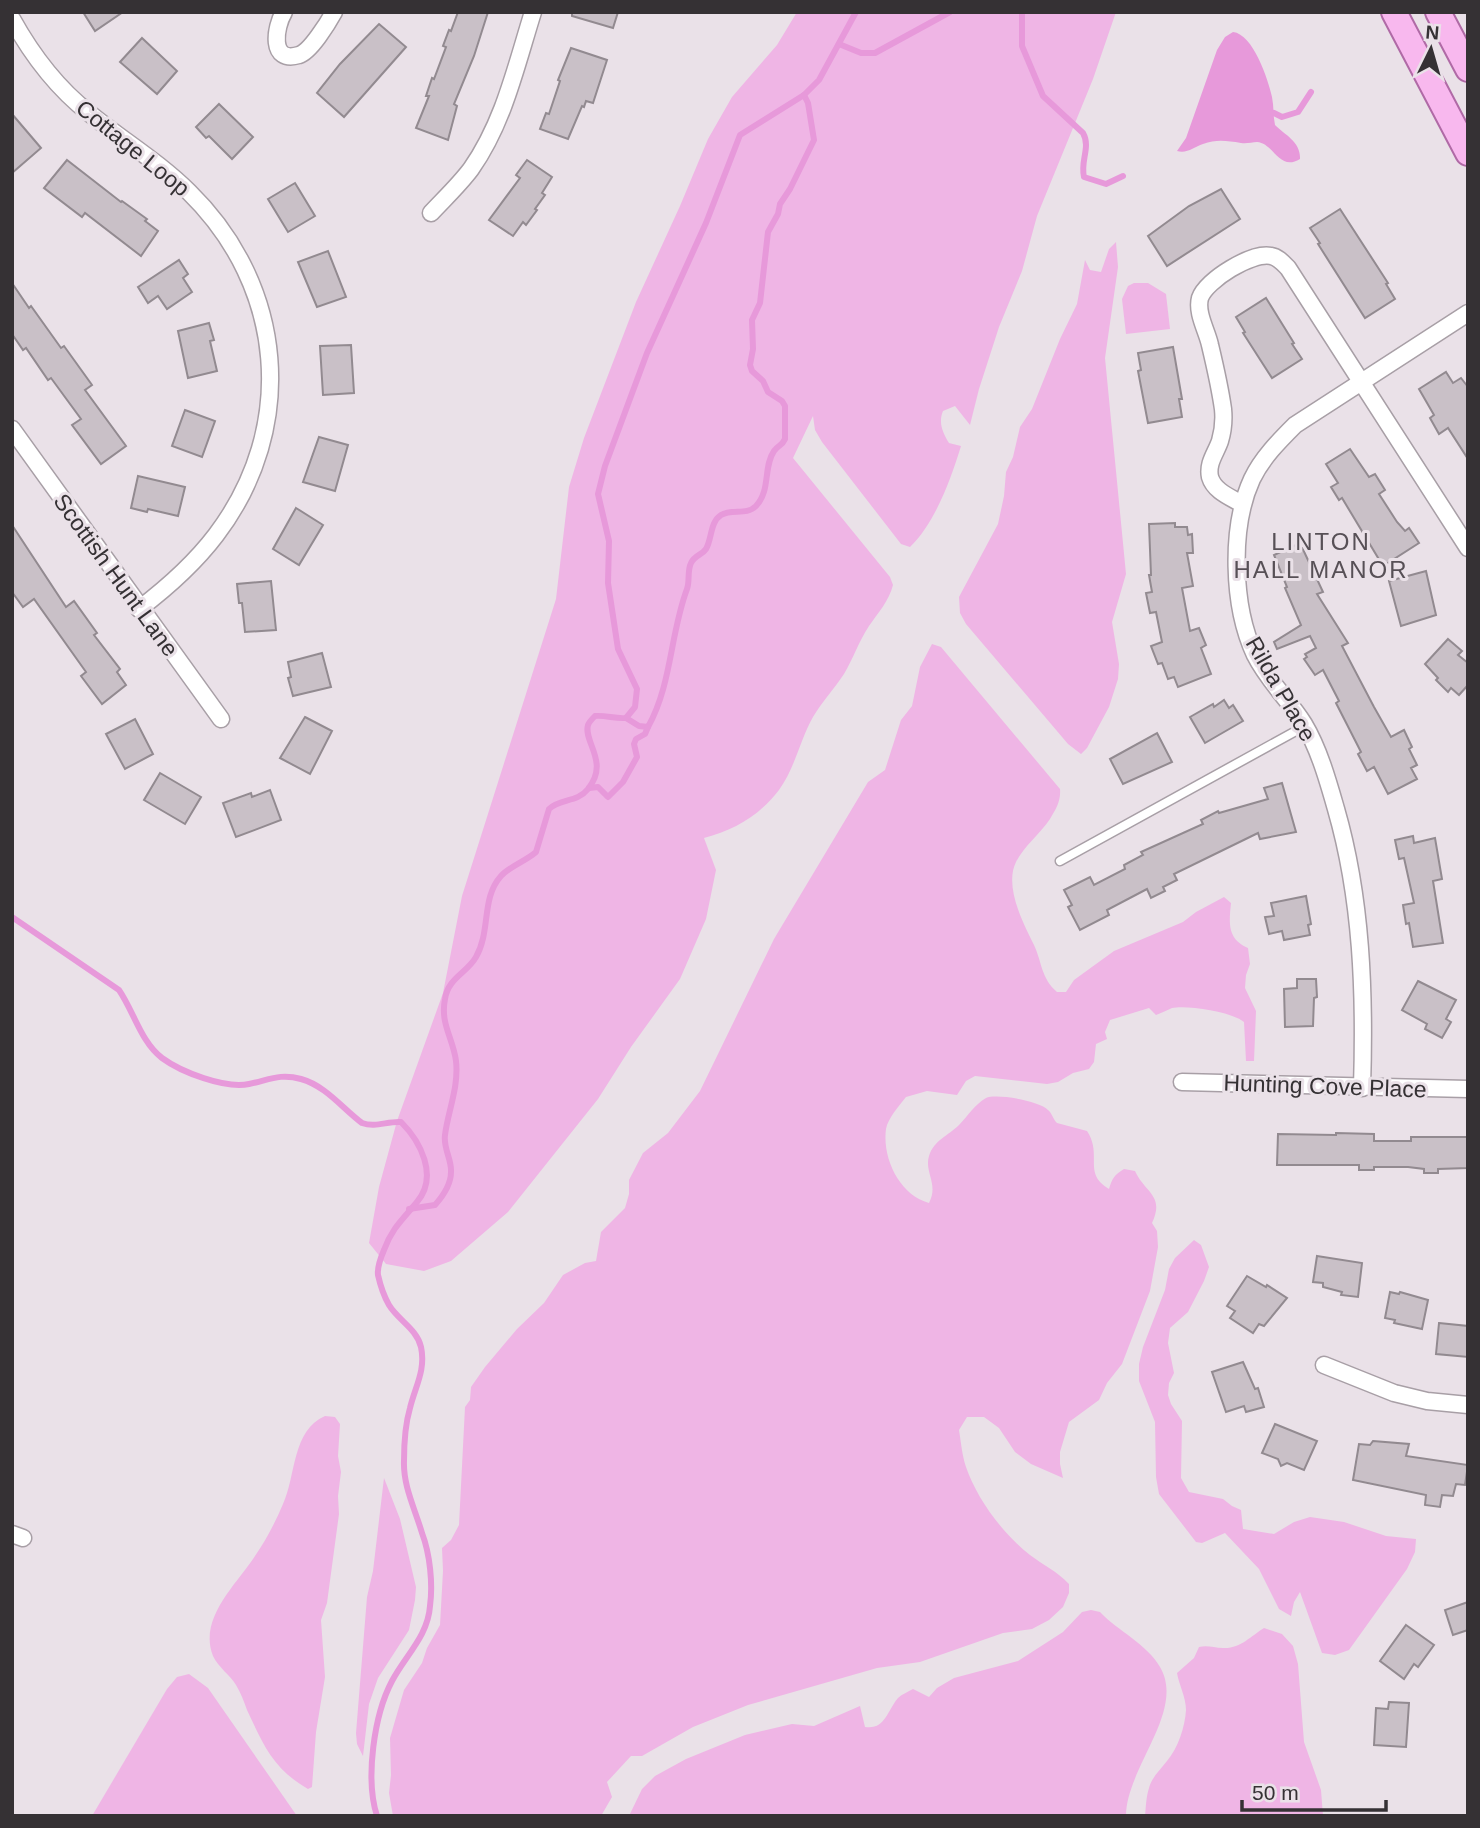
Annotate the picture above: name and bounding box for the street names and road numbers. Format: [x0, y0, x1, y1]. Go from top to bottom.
street label: Cottage Loop [71, 94, 195, 202]
street label: Scottish Hunt Lane [48, 489, 184, 661]
street label: Rilda Place [1241, 632, 1321, 746]
street label: Hunting Cove Place [1223, 1069, 1427, 1103]

